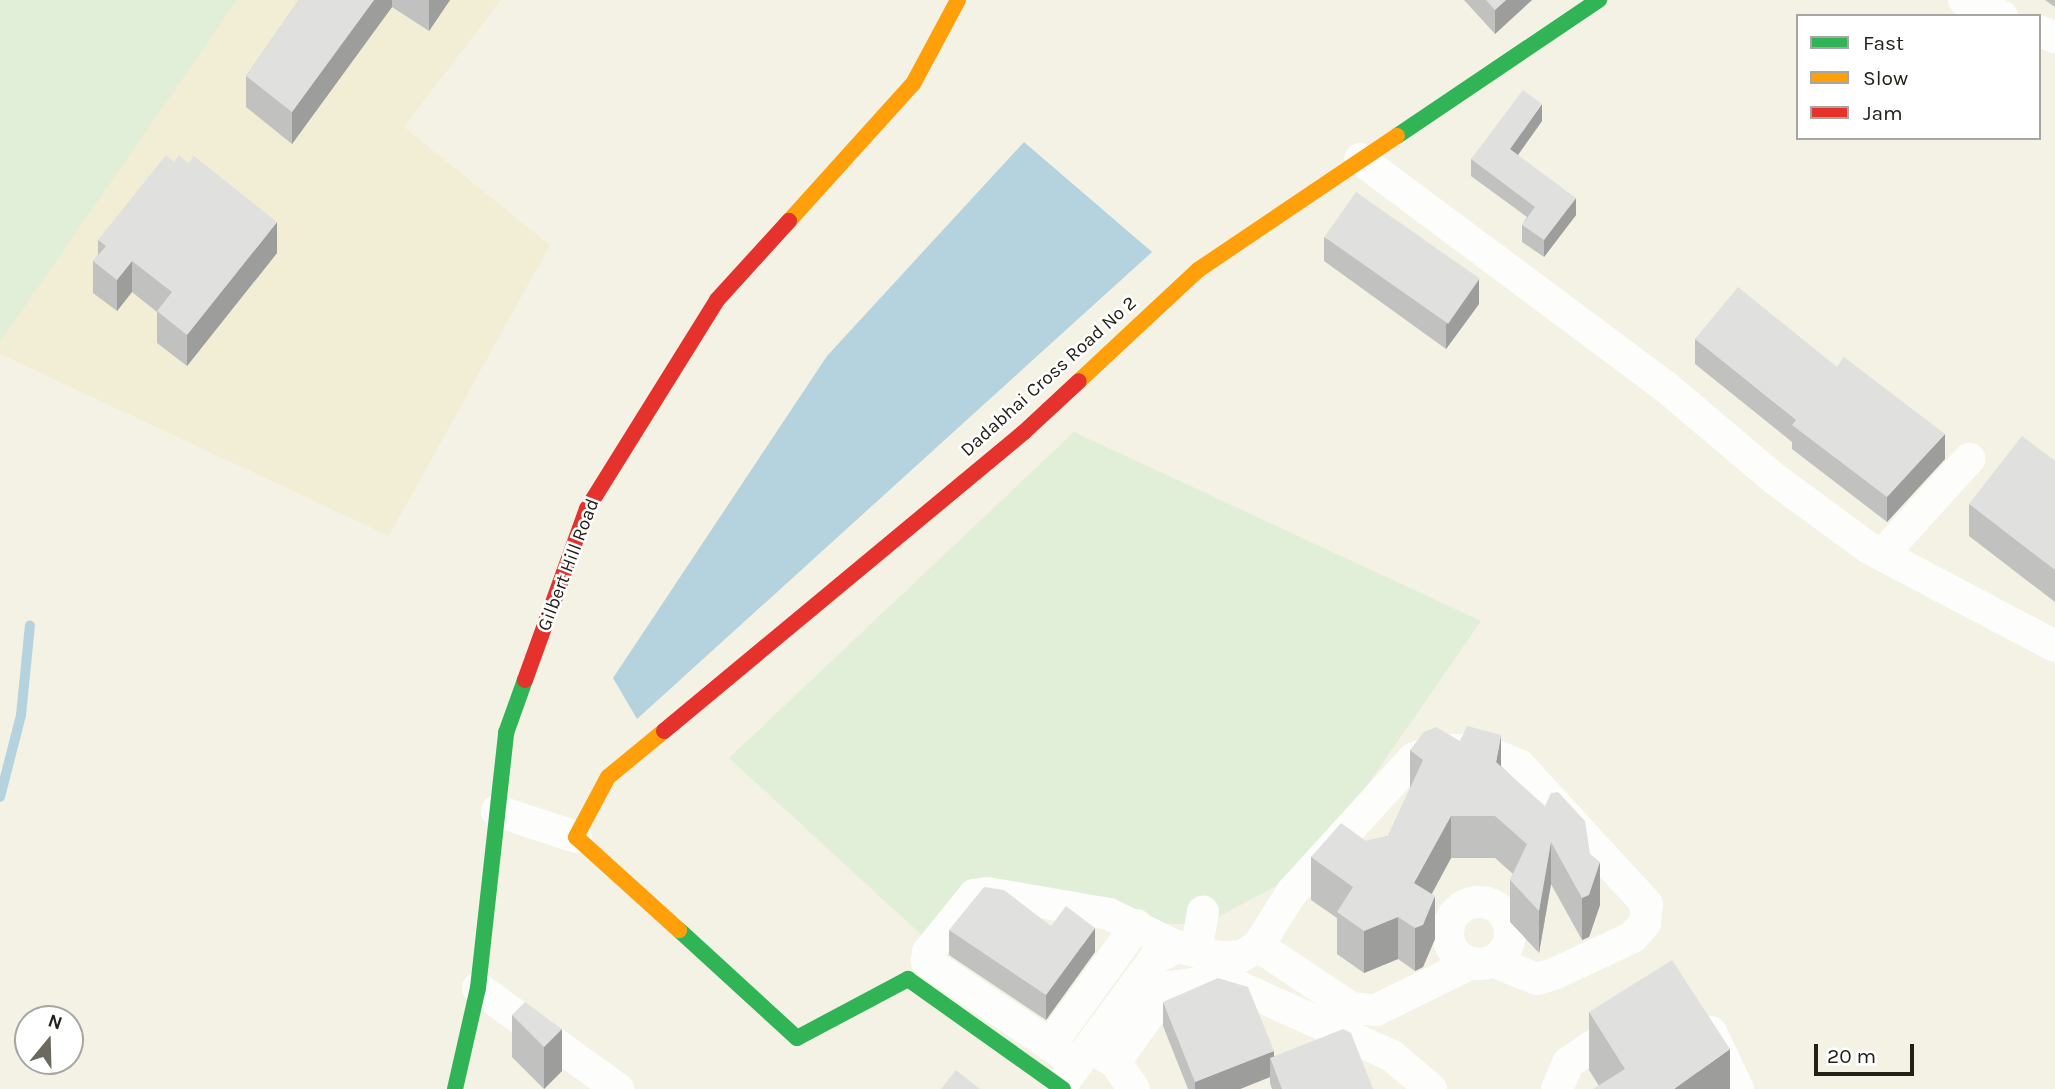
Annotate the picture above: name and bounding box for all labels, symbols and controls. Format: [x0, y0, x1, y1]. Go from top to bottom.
legend [1796, 14, 2041, 140]
text: Fast [1863, 31, 1904, 55]
text: Slow [1863, 66, 1908, 90]
text: Jam [1863, 101, 1903, 125]
street label: Dadabhai Cross Road No 2 [956, 292, 1142, 462]
street label: Gilbert Hill Road [533, 496, 605, 634]
north arrow [14, 1005, 84, 1075]
text: N [45, 1009, 65, 1035]
scale bar [1817, 1030, 1917, 1074]
text: 20 m [1827, 1044, 1876, 1068]

